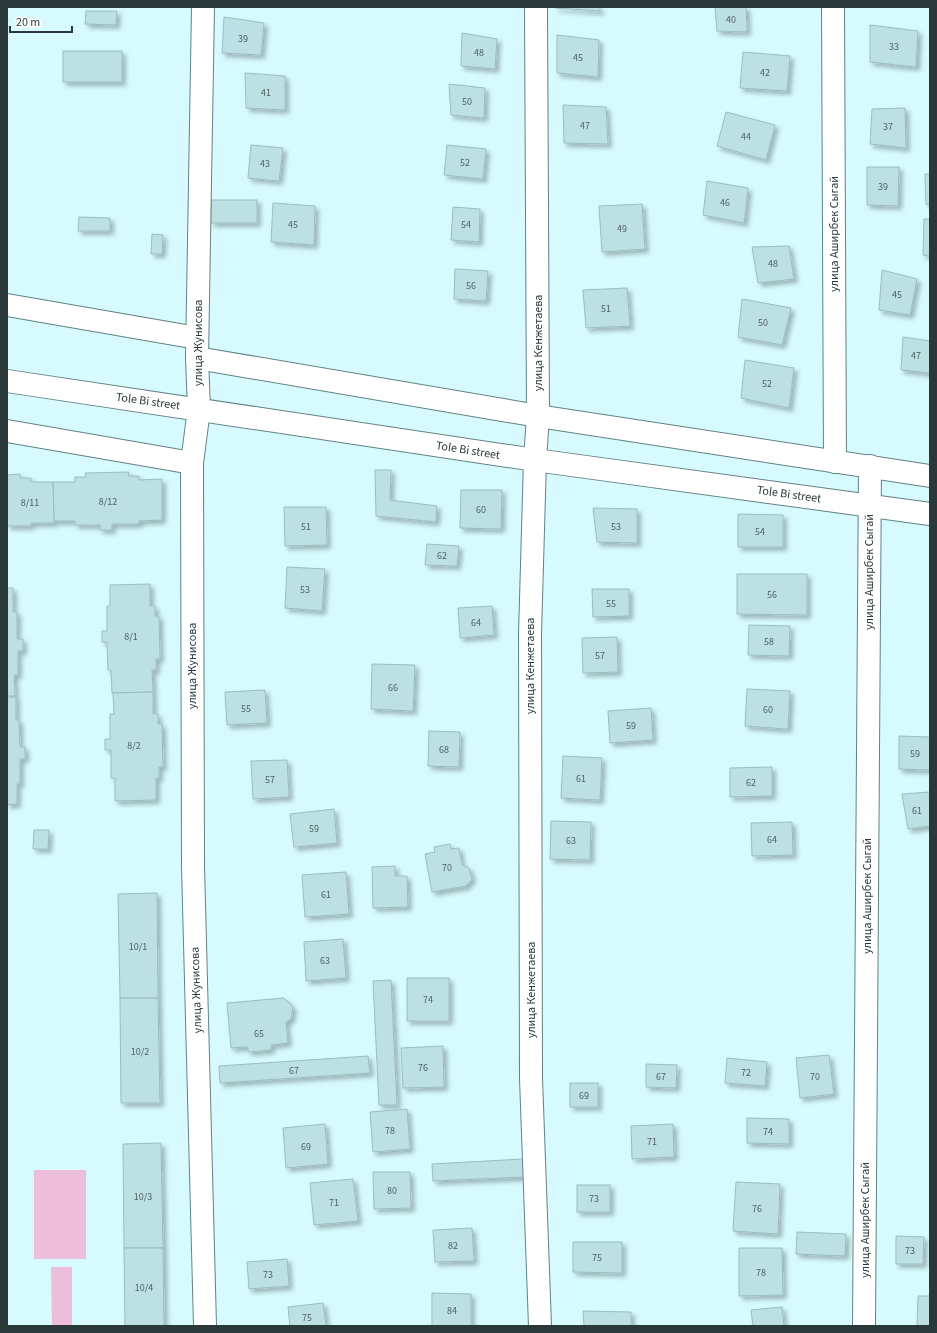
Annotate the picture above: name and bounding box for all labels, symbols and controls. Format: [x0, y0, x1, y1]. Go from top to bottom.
scale bar [10, 8, 72, 34]
house number: 40 [726, 13, 736, 27]
text: 20 m [16, 14, 40, 31]
house number: 39 [238, 32, 248, 46]
house number: 33 [889, 40, 899, 54]
house number: 48 [474, 46, 484, 60]
house number: 45 [573, 51, 583, 65]
house number: 42 [760, 66, 770, 80]
house number: 41 [261, 86, 271, 100]
house number: 50 [462, 95, 472, 109]
house number: 47 [580, 119, 590, 133]
house number: 37 [883, 120, 893, 134]
house number: 44 [741, 130, 751, 144]
house number: 52 [460, 156, 470, 170]
house number: 43 [260, 157, 270, 171]
street label: улица Аширбек Сыгай [826, 176, 843, 292]
house number: 39 [878, 180, 888, 194]
house number: 46 [720, 196, 730, 210]
house number: 45 [288, 218, 298, 232]
house number: 54 [461, 218, 471, 232]
house number: 49 [617, 222, 627, 236]
house number: 48 [768, 257, 778, 271]
house number: 56 [466, 279, 476, 293]
house number: 45 [892, 288, 902, 302]
street label: улица Кенжетаева [530, 295, 547, 391]
street label: улица Жунисова [190, 300, 207, 386]
house number: 51 [601, 302, 611, 316]
house number: 50 [758, 316, 768, 330]
house number: 47 [911, 349, 921, 363]
house number: 52 [762, 377, 772, 391]
street label: Tole Bi street [115, 389, 181, 414]
street label: Tole Bi street [435, 437, 501, 464]
street label: Tole Bi street [756, 482, 822, 507]
house number: 8/12 [99, 495, 117, 509]
house number: 8/11 [21, 496, 39, 510]
house number: 60 [476, 503, 486, 517]
street label: улица Аширбек Сыгай [861, 514, 878, 630]
house number: 51 [301, 520, 311, 534]
house number: 53 [611, 520, 621, 534]
house number: 54 [755, 525, 765, 539]
house number: 62 [437, 549, 447, 563]
house number: 53 [300, 583, 310, 597]
house number: 56 [767, 588, 777, 602]
house number: 55 [606, 597, 616, 611]
house number: 64 [471, 616, 481, 630]
street label: улица Кенжетаева [522, 618, 539, 714]
street label: улица Жунисова [184, 623, 201, 709]
house number: 8/1 [124, 630, 138, 644]
house number: 58 [764, 635, 774, 649]
house number: 57 [595, 649, 605, 663]
house number: 66 [388, 681, 398, 695]
house number: 55 [241, 702, 251, 716]
house number: 60 [763, 703, 773, 717]
house number: 59 [626, 719, 636, 733]
house number: 8/2 [127, 739, 141, 753]
house number: 68 [439, 743, 449, 757]
house number: 59 [910, 747, 920, 761]
house number: 61 [576, 772, 586, 786]
house number: 57 [265, 773, 275, 787]
house number: 62 [746, 776, 756, 790]
house number: 61 [912, 804, 922, 818]
house number: 59 [309, 822, 319, 836]
house number: 64 [767, 833, 777, 847]
house number: 63 [566, 834, 576, 848]
street label: улица Аширбек Сыгай [859, 838, 876, 954]
house number: 70 [442, 861, 452, 875]
house number: 61 [321, 888, 331, 902]
house number: 10/1 [129, 940, 147, 954]
street label: улица Кенжетаева [523, 942, 540, 1038]
street label: улица Жунисова [186, 946, 207, 1034]
house number: 63 [320, 954, 330, 968]
house number: 74 [423, 993, 433, 1007]
house number: 65 [254, 1027, 264, 1041]
house number: 10/2 [131, 1045, 149, 1059]
house number: 76 [418, 1061, 428, 1075]
house number: 67 [289, 1064, 299, 1078]
house number: 72 [741, 1066, 751, 1080]
house number: 67 [656, 1070, 666, 1084]
house number: 70 [810, 1070, 820, 1084]
house number: 69 [579, 1089, 589, 1103]
house number: 78 [385, 1124, 395, 1138]
house number: 74 [763, 1125, 773, 1139]
house number: 71 [647, 1135, 657, 1149]
house number: 69 [301, 1140, 311, 1154]
street label: улица Аширбек Сыгай [857, 1162, 874, 1278]
house number: 80 [387, 1184, 397, 1198]
house number: 10/3 [134, 1190, 152, 1204]
house number: 73 [589, 1192, 599, 1206]
house number: 71 [329, 1196, 339, 1210]
house number: 76 [752, 1202, 762, 1216]
house number: 82 [448, 1239, 458, 1253]
house number: 73 [905, 1244, 915, 1258]
house number: 75 [592, 1251, 602, 1265]
house number: 78 [756, 1266, 766, 1280]
house number: 73 [263, 1268, 273, 1282]
house number: 10/4 [135, 1281, 153, 1295]
house number: 84 [447, 1304, 457, 1318]
house number: 75 [302, 1311, 312, 1325]

